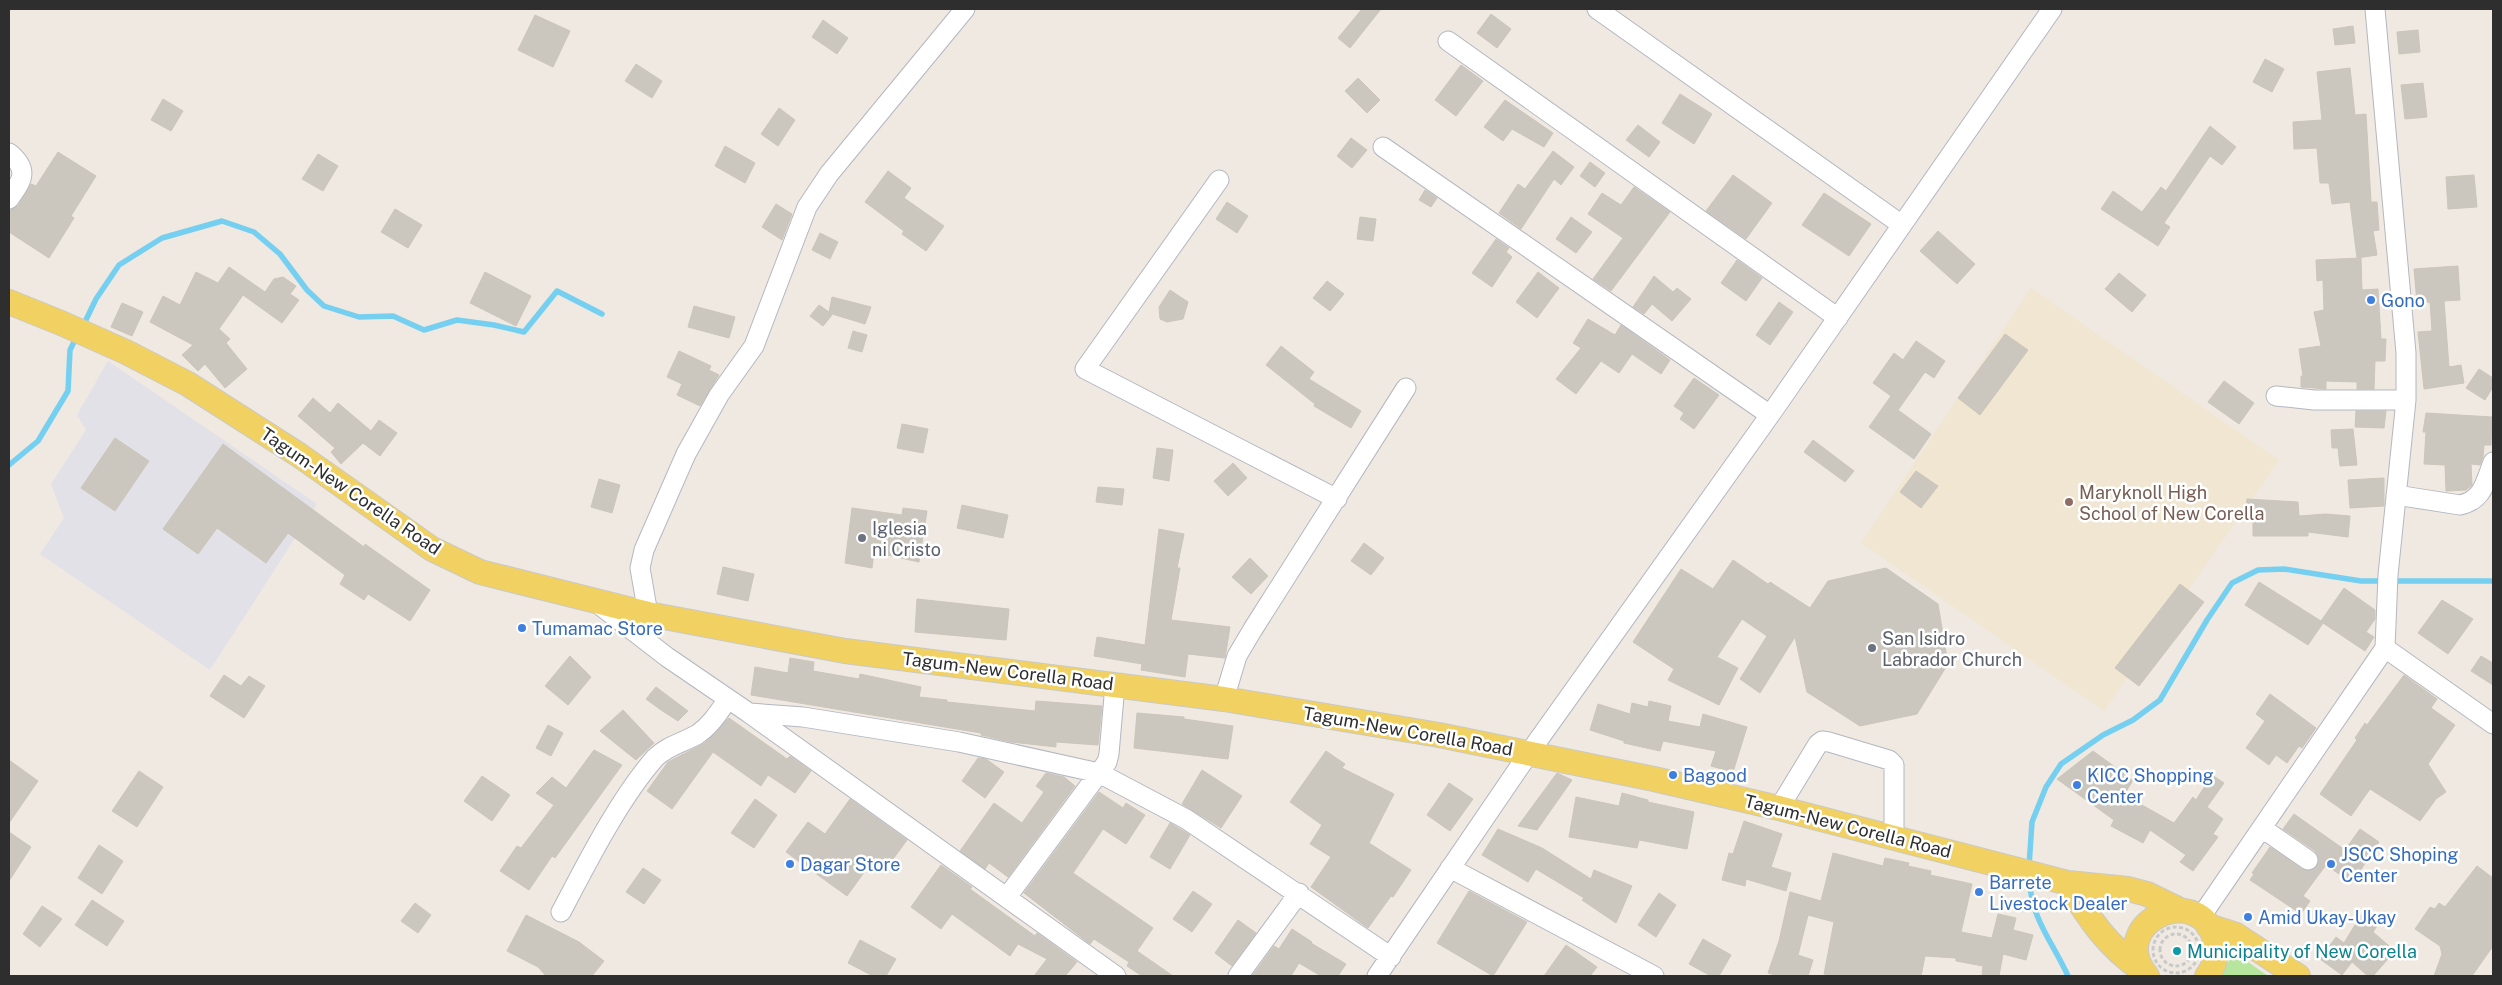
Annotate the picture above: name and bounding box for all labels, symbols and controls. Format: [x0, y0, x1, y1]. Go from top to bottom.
place label: Gono [2381, 290, 2425, 311]
marker: Gono [2365, 294, 2377, 306]
street label: Tagum-New Corella Road [257, 423, 445, 559]
place label: Maryknoll High School of New Corella [2079, 482, 2264, 524]
marker: Maryknoll High School of New Corella [2063, 496, 2075, 508]
place label: Iglesia ni Cristo [872, 518, 941, 560]
marker: Iglesia ni Cristo [856, 532, 868, 544]
place label: Tumamac Store [532, 618, 663, 639]
marker: Tumamac Store [516, 622, 528, 634]
place label: San Isidro Labrador Church [1882, 628, 2022, 670]
marker: San Isidro Labrador Church [1866, 642, 1878, 654]
street label: Tagum-New Corella Road [901, 648, 1115, 694]
street label: Tagum-New Corella Road [1302, 702, 1514, 760]
place label: Bagood [1683, 765, 1747, 786]
place label: KICC Shopping Center [2087, 765, 2214, 807]
marker: Bagood [1667, 769, 1679, 781]
marker: KICC Shopping Center [2071, 779, 2083, 791]
street label: Tagum-New Corella Road [1742, 790, 1954, 862]
place label: JSCC Shoping Center [2341, 844, 2458, 886]
place label: Dagar Store [800, 854, 900, 875]
marker: Dagar Store [784, 858, 796, 870]
marker: JSCC Shoping Center [2325, 858, 2337, 870]
place label: Barrete Livestock Dealer [1989, 872, 2128, 914]
marker: Barrete Livestock Dealer [1973, 886, 1985, 898]
place label: Amid Ukay-Ukay [2258, 907, 2397, 928]
marker: Amid Ukay-Ukay [2242, 911, 2254, 923]
place label: Municipality of New Corella [2187, 941, 2417, 962]
marker: Municipality of New Corella [2171, 945, 2183, 957]

